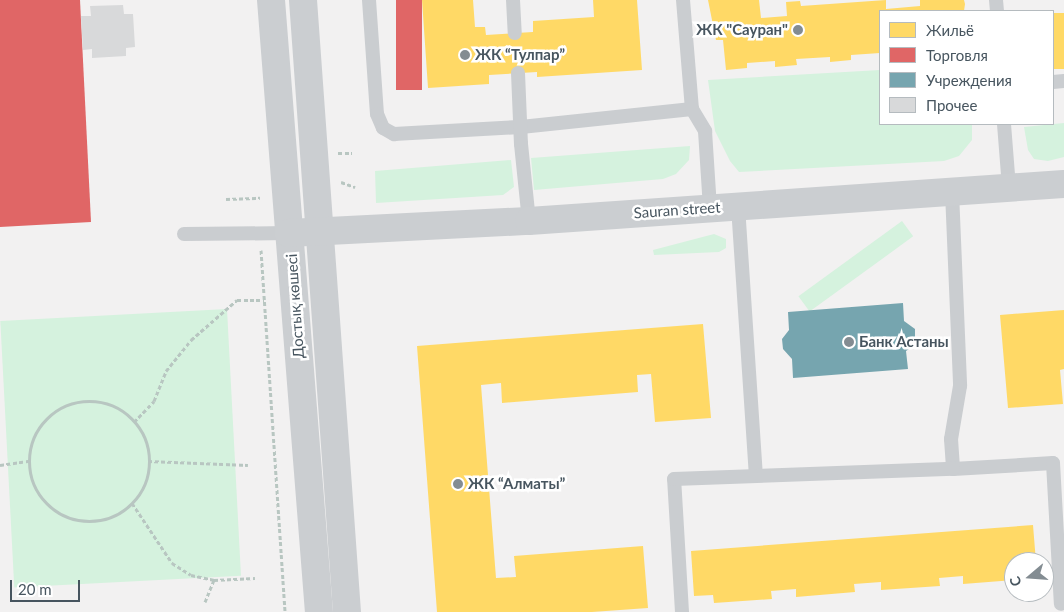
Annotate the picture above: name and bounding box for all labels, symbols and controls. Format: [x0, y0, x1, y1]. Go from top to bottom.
legend [879, 10, 1054, 125]
place label: ЖК "Сауран" [696, 21, 788, 39]
text: Жильё [926, 21, 974, 39]
marker: ЖК "Сауран" [792, 24, 804, 36]
place label: ЖК “Тулпар” [475, 46, 565, 64]
text: Торговля [926, 46, 988, 64]
marker: ЖК “Тулпар” [459, 49, 471, 61]
text: Учреждения [926, 71, 1012, 89]
text: Прочее [926, 96, 977, 114]
street label: Sauran street [633, 198, 721, 222]
street label: Достық көшесі [282, 253, 308, 359]
place label: Банк Астаны [859, 333, 949, 351]
marker: Банк Астаны [843, 336, 855, 348]
place label: ЖК “Алматы” [468, 475, 565, 493]
marker: ЖК “Алматы” [452, 478, 464, 490]
north arrow [1004, 552, 1054, 602]
scale bar [12, 570, 82, 602]
text: С [1006, 574, 1025, 589]
text: 20 m [18, 580, 52, 598]

